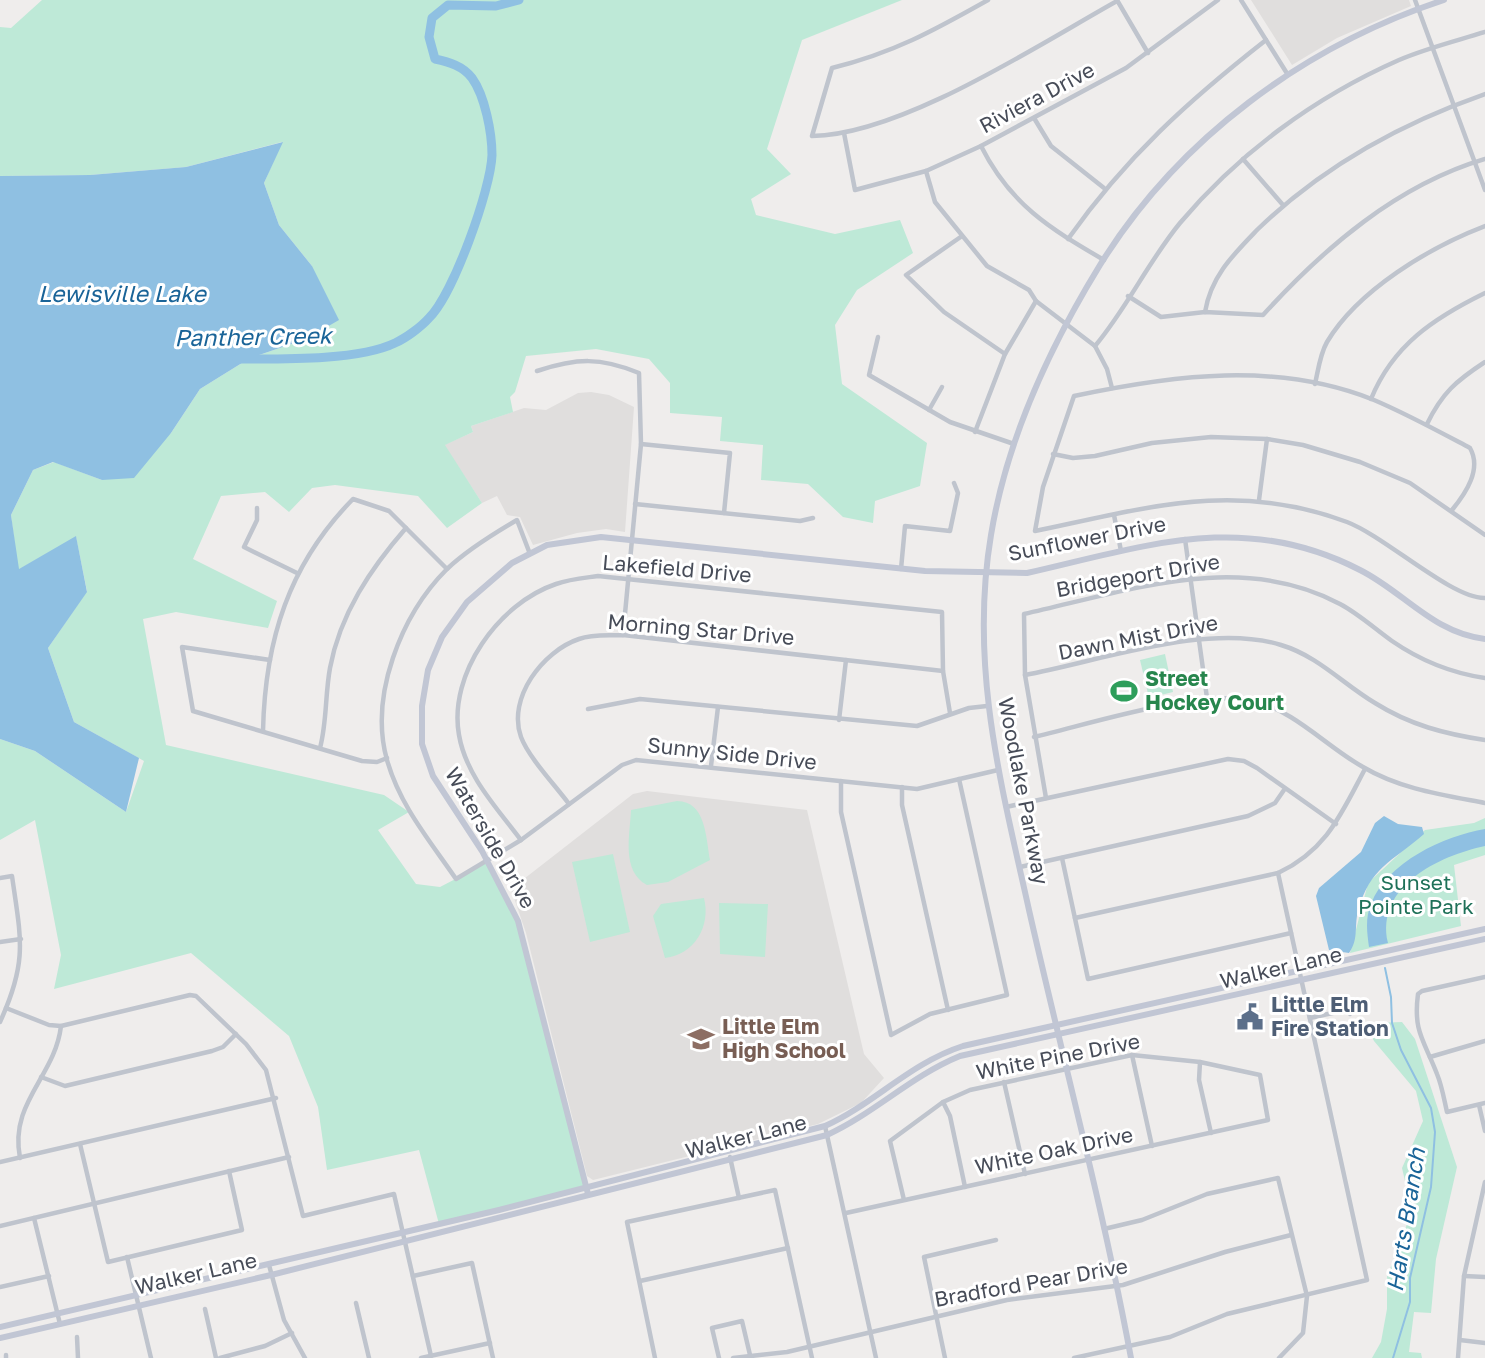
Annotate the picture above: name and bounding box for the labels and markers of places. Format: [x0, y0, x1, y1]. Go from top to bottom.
place label: Street Hockey Court [1145, 665, 1284, 715]
sports icon: Street Hockey Court [1109, 676, 1139, 706]
place label: Little Elm Fire Station [1271, 991, 1389, 1041]
public building icon: Little Elm Fire Station [1235, 1002, 1265, 1032]
place label: Little Elm High School [722, 1013, 846, 1063]
school or university icon: Little Elm High School [686, 1024, 716, 1054]

